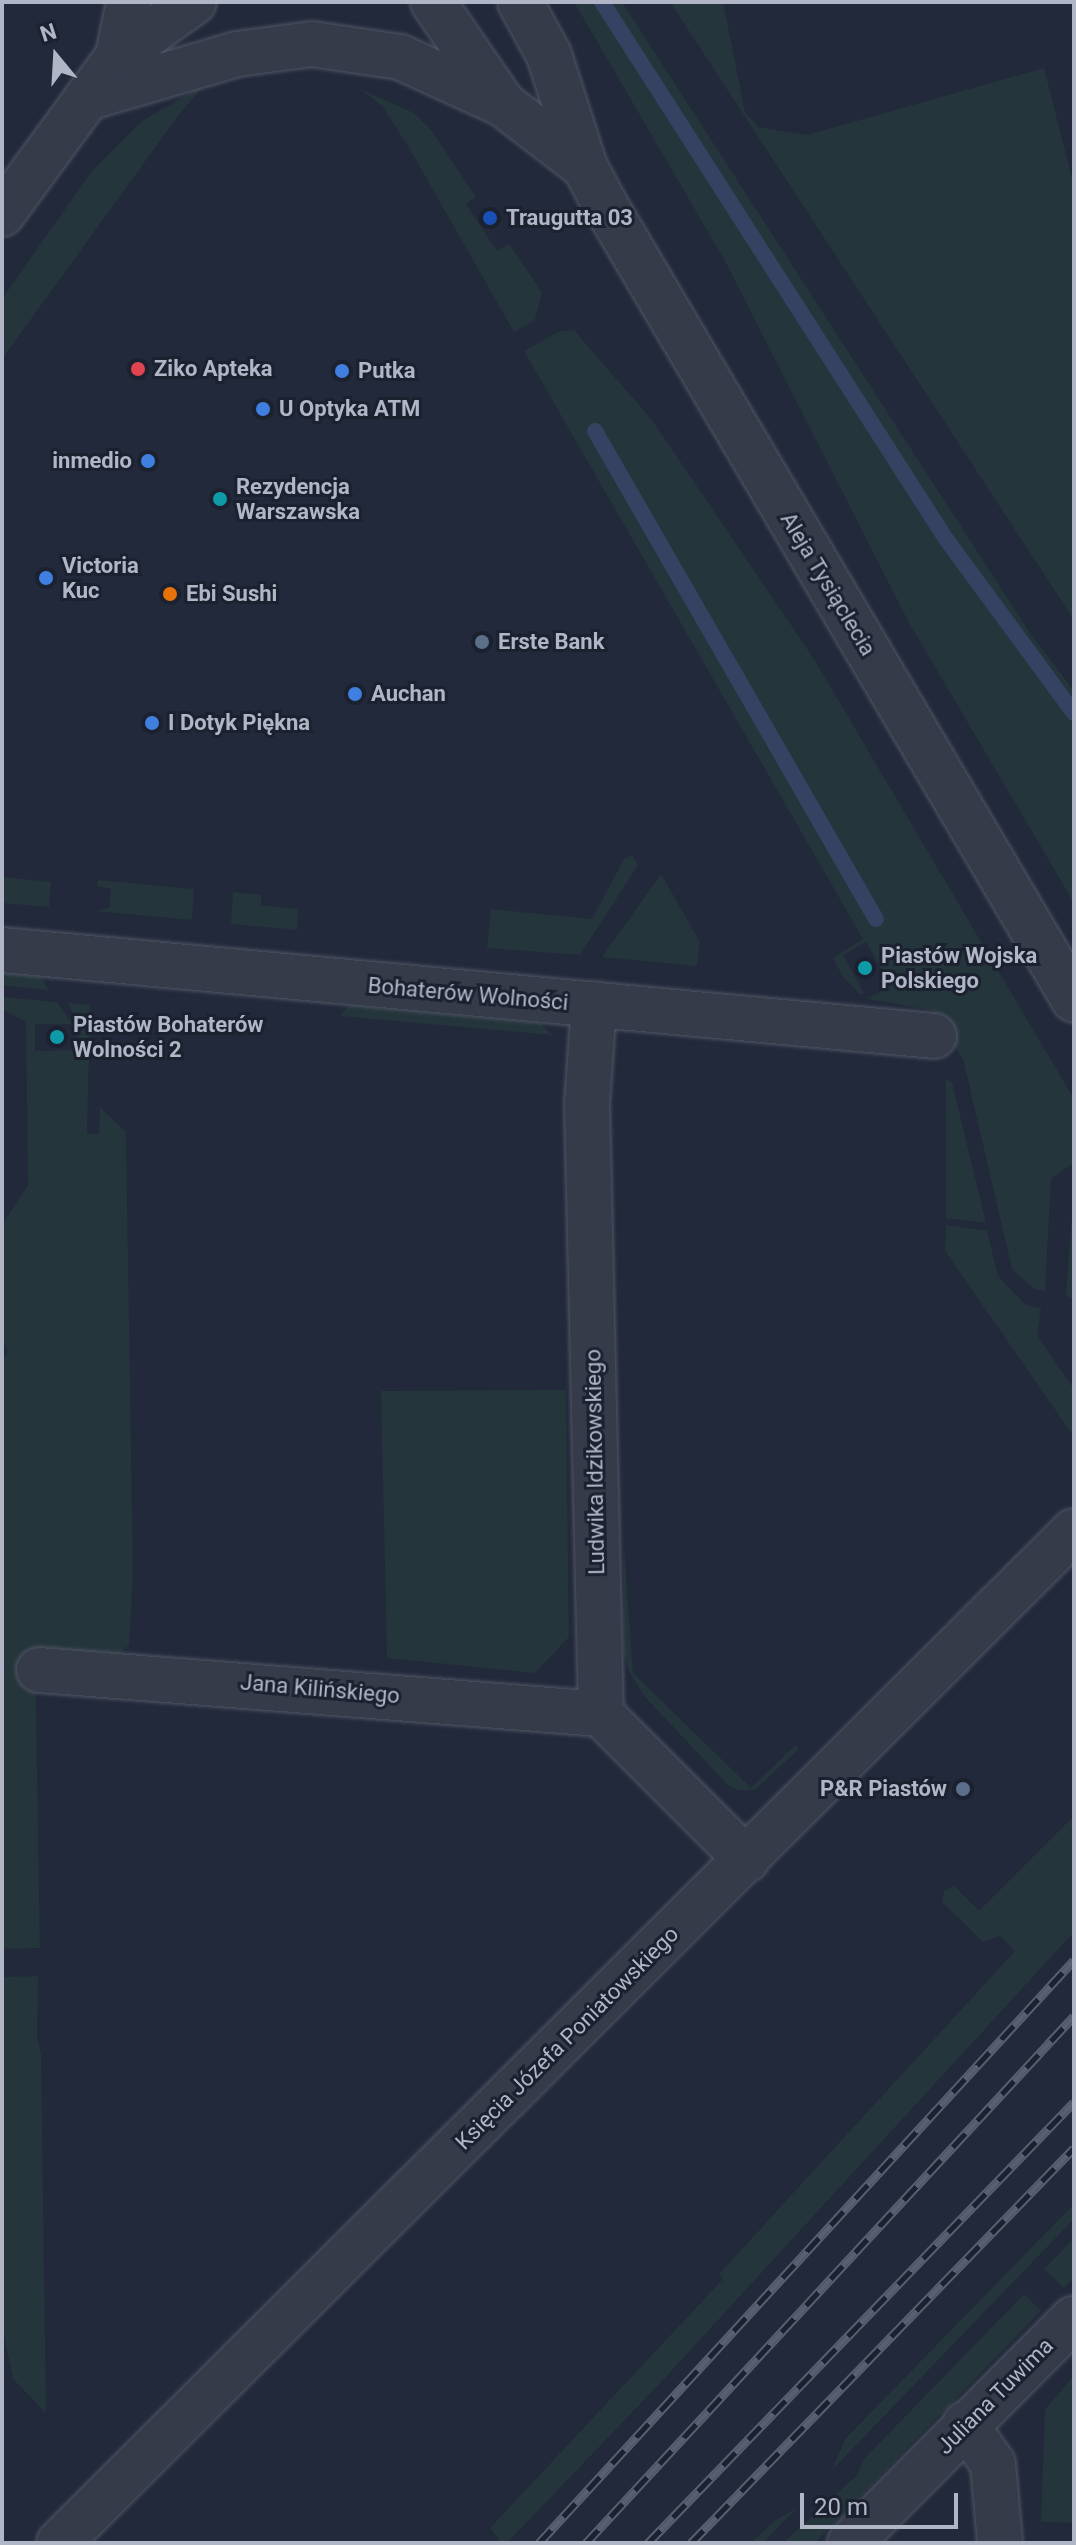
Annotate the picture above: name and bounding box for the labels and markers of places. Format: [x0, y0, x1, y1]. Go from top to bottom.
place label: Traugutta 03 [506, 205, 633, 231]
marker: Traugutta 03 [481, 209, 499, 227]
place label: Ziko Apteka [154, 356, 272, 382]
place label: Putka [358, 358, 415, 384]
marker: Ziko Apteka [129, 360, 147, 378]
marker: Putka [333, 362, 351, 380]
place label: U Optyka ATM [279, 396, 420, 422]
marker: U Optyka ATM [254, 400, 272, 418]
place label: inmedio [52, 448, 132, 474]
marker: inmedio [139, 452, 157, 470]
place label: Rezydencja Warszawska [236, 473, 360, 524]
marker: Rezydencja Warszawska [211, 490, 229, 508]
place label: Victoria Kuc [62, 552, 139, 604]
marker: Victoria Kuc [37, 569, 55, 587]
place label: Ebi Sushi [186, 581, 277, 607]
marker: Ebi Sushi [161, 585, 179, 603]
place label: Erste Bank [498, 629, 604, 655]
marker: Erste Bank [473, 633, 491, 651]
place label: Auchan [371, 681, 446, 707]
marker: Auchan [346, 685, 364, 703]
place label: I Dotyk Piękna [168, 710, 310, 736]
marker: I Dotyk Piękna [143, 714, 161, 732]
place label: Piastów Wojska Polskiego [881, 942, 1037, 994]
marker: Piastów Wojska Polskiego [856, 959, 874, 977]
place label: Piastów Bohaterów Wolności 2 [73, 1011, 263, 1062]
marker: Piastów Bohaterów Wolności 2 [48, 1028, 66, 1046]
place label: P&R Piastów [820, 1776, 947, 1802]
marker: P&R Piastów [954, 1780, 972, 1798]

